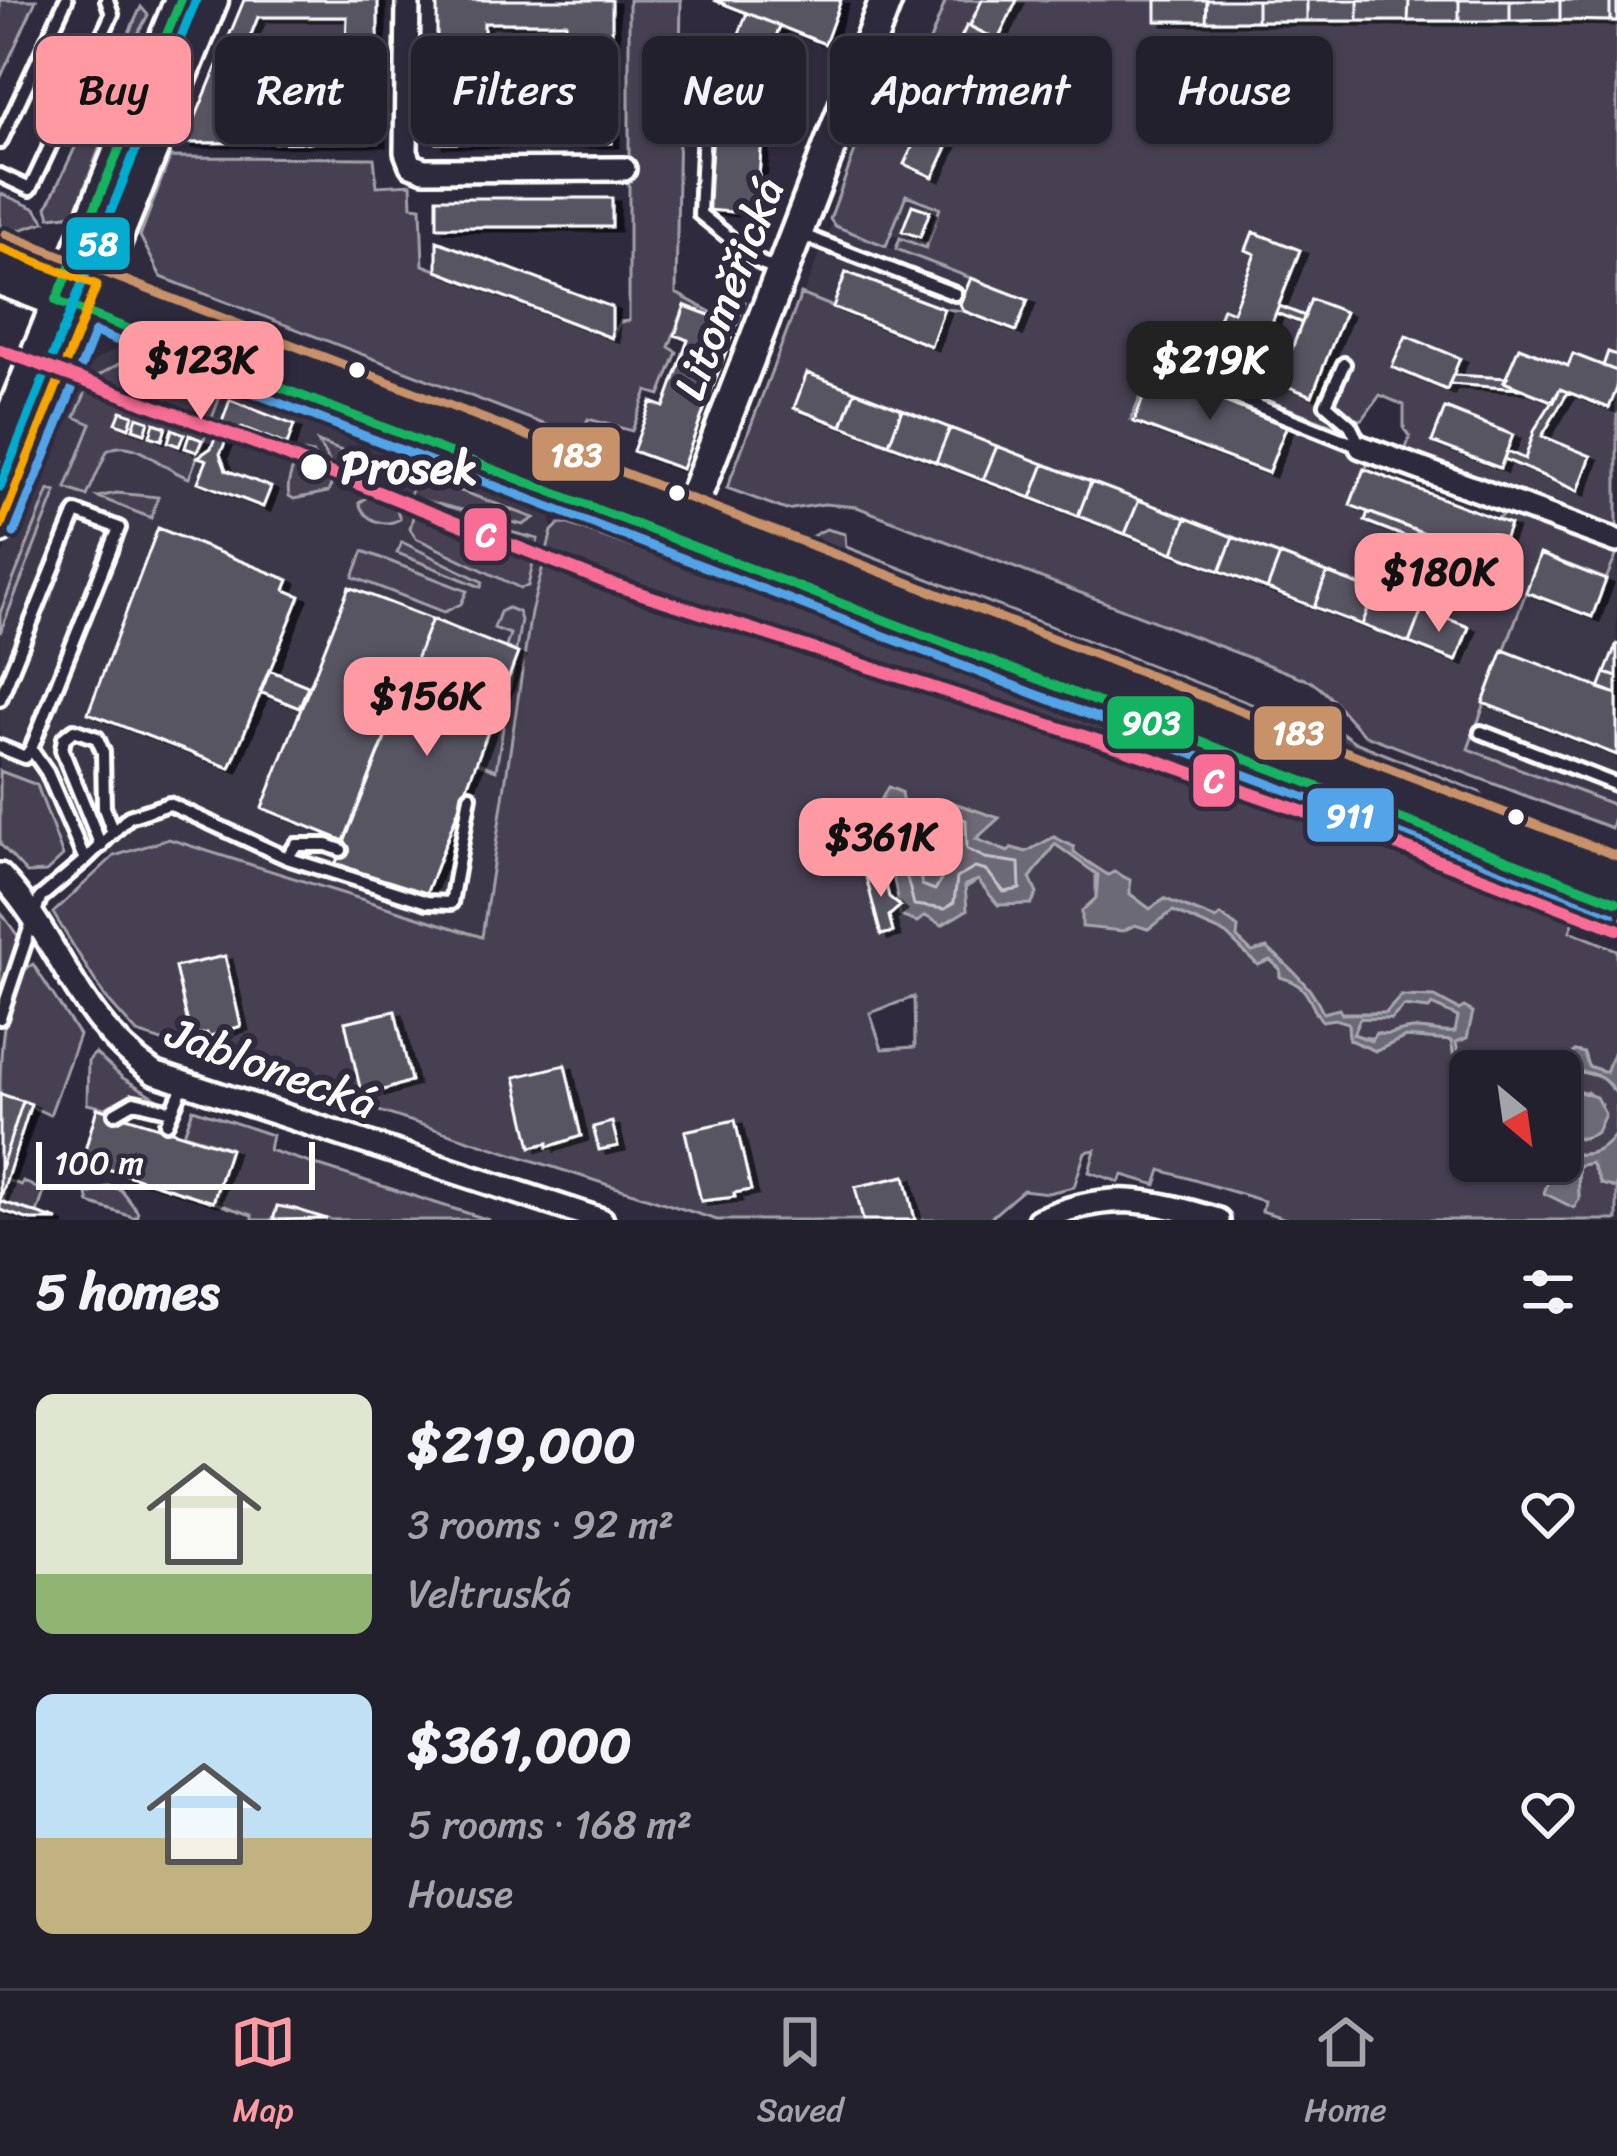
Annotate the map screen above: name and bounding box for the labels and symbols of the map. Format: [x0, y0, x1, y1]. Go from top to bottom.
street label: Litoměřická [650, 165, 808, 412]
line badge: 58 [64, 215, 132, 272]
text: 58 [78, 215, 118, 273]
pin: $123K [117, 321, 285, 423]
pin: $219K [1126, 321, 1294, 423]
unlabelled marker [346, 359, 368, 381]
line badge: 183 [530, 425, 622, 483]
text: 183 [550, 426, 602, 484]
place label: Prosek [341, 428, 477, 508]
marker: Prosek [298, 451, 330, 483]
unlabelled marker [666, 482, 688, 504]
line badge: C [462, 506, 509, 563]
text: C [475, 506, 497, 564]
pin: $180K [1355, 533, 1523, 635]
pin: $156K [343, 657, 511, 759]
line badge: 903 [1105, 694, 1196, 751]
text: 903 [1121, 694, 1181, 752]
line badge: 183 [1252, 704, 1344, 762]
text: 183 [1272, 704, 1324, 762]
line badge: C [1191, 752, 1237, 809]
text: C [1203, 752, 1225, 810]
line badge: 911 [1305, 786, 1396, 844]
text: 911 [1326, 787, 1374, 845]
pin: $361K [797, 798, 965, 900]
unlabelled marker [1505, 806, 1527, 828]
street label: Jablonecká [153, 992, 388, 1143]
north arrow [1449, 1050, 1581, 1182]
scale bar [36, 1136, 315, 1189]

